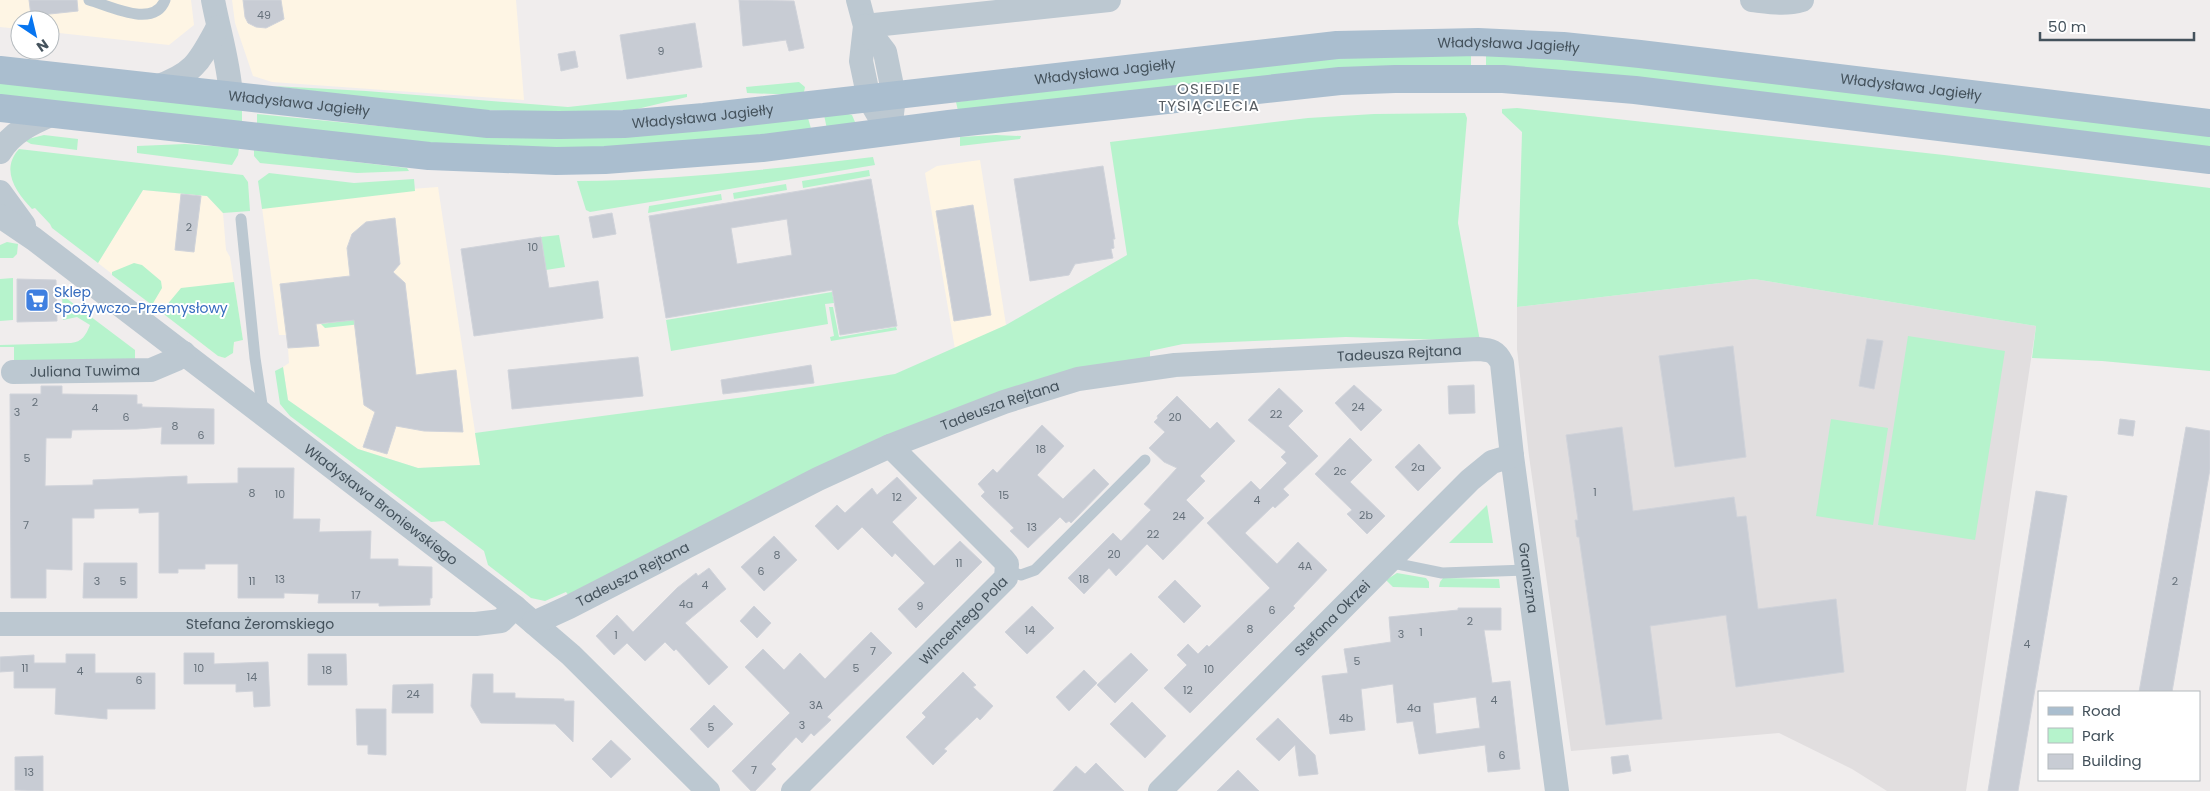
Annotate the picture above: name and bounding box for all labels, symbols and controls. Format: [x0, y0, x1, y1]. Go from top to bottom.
house number: 49 [257, 7, 271, 23]
north arrow [10, 10, 60, 60]
scale bar [2040, 10, 2194, 42]
text: 50 m [2048, 16, 2086, 37]
street label: Władysława Jagiełły [1437, 32, 1581, 58]
text: N [32, 34, 53, 57]
house number: 9 [658, 43, 665, 59]
street label: Władysława Jagiełły [1033, 53, 1177, 89]
street label: Władysława Jagiełły [1839, 68, 1983, 105]
district label: OSIEDLE TYSIĄCLECIA [1158, 78, 1260, 116]
street label: Władysława Jagiełły [227, 85, 371, 121]
street label: Władysława Jagiełły [631, 99, 775, 133]
house number: 2 [186, 219, 192, 235]
house number: 10 [528, 239, 538, 255]
place label: Sklep Spożywczo-Przemysłowy [54, 282, 228, 318]
supermarket icon: Sklep Spożywczo-Przemysłowy [24, 287, 50, 313]
street label: Tadeusza Rejtana [1337, 340, 1462, 366]
street label: Juliana Tuwima [30, 360, 140, 382]
street label: Tadeusza Rejtana [938, 375, 1062, 436]
house number: 2 [32, 394, 38, 410]
house number: 24 [1351, 399, 1365, 415]
house number: 4 [92, 400, 99, 416]
house number: 3 [14, 404, 20, 420]
house number: 22 [1270, 406, 1282, 422]
house number: 6 [123, 409, 130, 425]
house number: 20 [1168, 409, 1182, 425]
house number: 8 [172, 418, 179, 434]
house number: 6 [198, 427, 205, 443]
street label: Władysława Broniewskiego [300, 439, 462, 570]
house number: 18 [1036, 441, 1046, 457]
house number: 5 [24, 450, 31, 466]
house number: 2a [1411, 459, 1425, 475]
house number: 2c [1333, 463, 1347, 479]
house number: 1 [1593, 484, 1597, 500]
house number: 8 [249, 485, 256, 501]
house number: 10 [275, 486, 285, 502]
house number: 15 [999, 487, 1009, 503]
house number: 12 [892, 489, 902, 505]
house number: 4 [1254, 492, 1261, 508]
house number: 2b [1359, 507, 1373, 523]
house number: 24 [1172, 508, 1186, 524]
house number: 7 [23, 517, 29, 533]
house number: 13 [1027, 519, 1037, 535]
house number: 22 [1147, 526, 1159, 542]
street label: Tadeusza Rejtana [573, 537, 693, 612]
street label: Graniczna [1514, 541, 1543, 615]
house number: 20 [1107, 546, 1121, 562]
house number: 8 [774, 547, 781, 563]
house number: 11 [955, 555, 963, 571]
house number: 4A [1298, 558, 1313, 574]
house number: 6 [758, 563, 765, 579]
house number: 13 [275, 571, 285, 587]
house number: 18 [1079, 571, 1089, 587]
street label: Wincentego Pola [915, 572, 1012, 669]
house number: 3 [94, 573, 100, 589]
house number: 5 [120, 573, 127, 589]
house number: 11 [248, 573, 256, 589]
house number: 2 [2172, 573, 2178, 589]
street label: Stefana Okrzei [1290, 576, 1375, 661]
house number: 4 [702, 577, 709, 593]
house number: 17 [351, 587, 361, 603]
house number: 4a [679, 596, 693, 612]
house number: 9 [917, 598, 924, 614]
house number: 6 [1269, 602, 1276, 618]
house number: 2 [1467, 613, 1473, 629]
street label: Stefana Żeromskiego [186, 614, 334, 634]
house number: 8 [1247, 621, 1254, 637]
house number: 14 [1025, 622, 1035, 638]
house number: 1 [1419, 624, 1423, 640]
house number: 3 [1398, 626, 1404, 642]
house number: 1 [614, 627, 618, 643]
house number: 4 [2024, 636, 2031, 652]
house number: 7 [870, 643, 876, 659]
house number: 5 [1354, 653, 1361, 669]
house number: 11 [21, 660, 29, 676]
house number: 10 [194, 660, 204, 676]
house number: 5 [853, 660, 860, 676]
house number: 10 [1204, 661, 1214, 677]
house number: 18 [322, 662, 332, 678]
house number: 4 [77, 663, 84, 679]
house number: 14 [247, 669, 257, 685]
house number: 6 [136, 672, 143, 688]
house number: 12 [1183, 682, 1193, 698]
house number: 24 [406, 686, 420, 702]
legend [2038, 691, 2200, 781]
house number: 4 [1491, 692, 1498, 708]
house number: 3A [809, 697, 824, 713]
house number: 4a [1407, 700, 1421, 716]
text: Road [2082, 700, 2121, 721]
house number: 4b [1339, 710, 1353, 726]
house number: 3 [799, 717, 805, 733]
house number: 5 [708, 719, 715, 735]
text: Park [2082, 725, 2114, 746]
house number: 6 [1499, 747, 1506, 763]
text: Building [2082, 750, 2142, 771]
house number: 7 [751, 762, 757, 778]
house number: 13 [24, 764, 34, 780]

